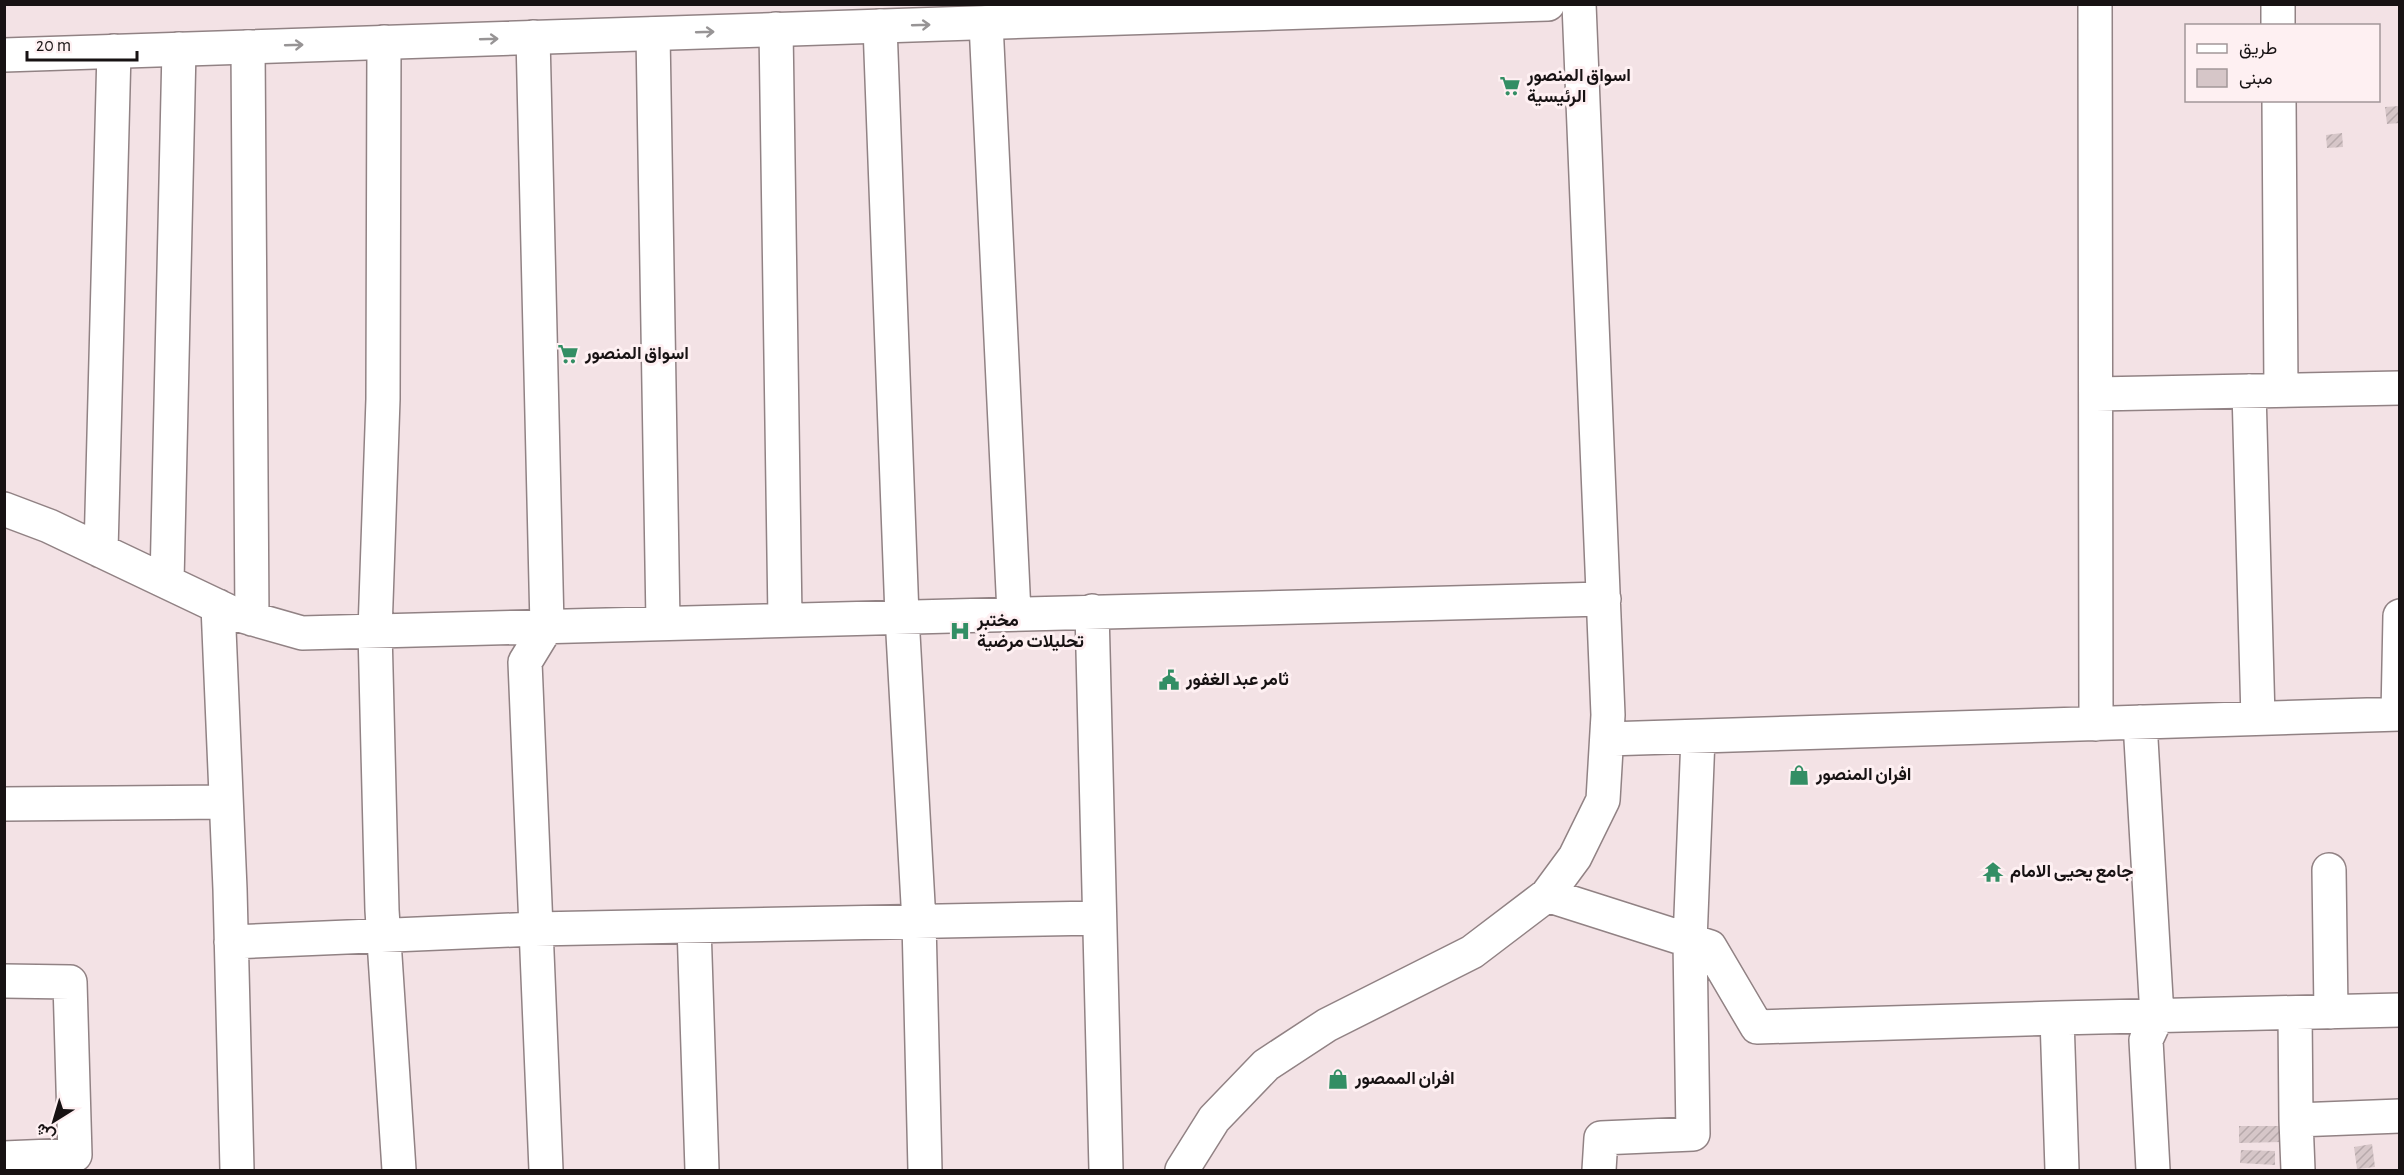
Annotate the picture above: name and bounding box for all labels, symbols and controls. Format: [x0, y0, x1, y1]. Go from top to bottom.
one-way arrow [910, 19, 930, 31]
scale bar [27, 24, 136, 62]
legend [2185, 24, 2380, 102]
one-way arrow [694, 26, 714, 37]
one-way arrow [478, 33, 498, 45]
text: 20 m [36, 37, 71, 55]
one-way arrow [283, 40, 303, 51]
text: طريق [2239, 40, 2277, 59]
place label: اسواق المنصور الرئيسية [1526, 67, 1631, 107]
text: مبنى [2239, 70, 2273, 89]
supermarket icon: اسواق المنصور الرئيسية [1498, 74, 1522, 98]
supermarket icon: اسواق المنصور [556, 342, 580, 366]
place label: اسواق المنصور [584, 345, 689, 364]
place label: مختبر تحليلات مرضية [976, 612, 1084, 652]
hospital icon: مختبر تحليلات مرضية [948, 619, 972, 643]
public building icon: ثامر عبد الغفور [1157, 668, 1181, 692]
place label: ثامر عبد الغفور [1185, 671, 1289, 690]
shop icon: افران المنصور [1787, 763, 1811, 787]
place label: افران المنصور [1815, 765, 1911, 785]
temple icon: جامع يحيى الامام [1981, 860, 2005, 884]
place label: جامع يحيى الامام [2010, 863, 2133, 883]
shop icon: افران الممصور [1326, 1067, 1350, 1091]
place label: افران الممصور [1354, 1069, 1455, 1089]
north arrow [24, 1091, 84, 1151]
text: ش [33, 1119, 59, 1144]

